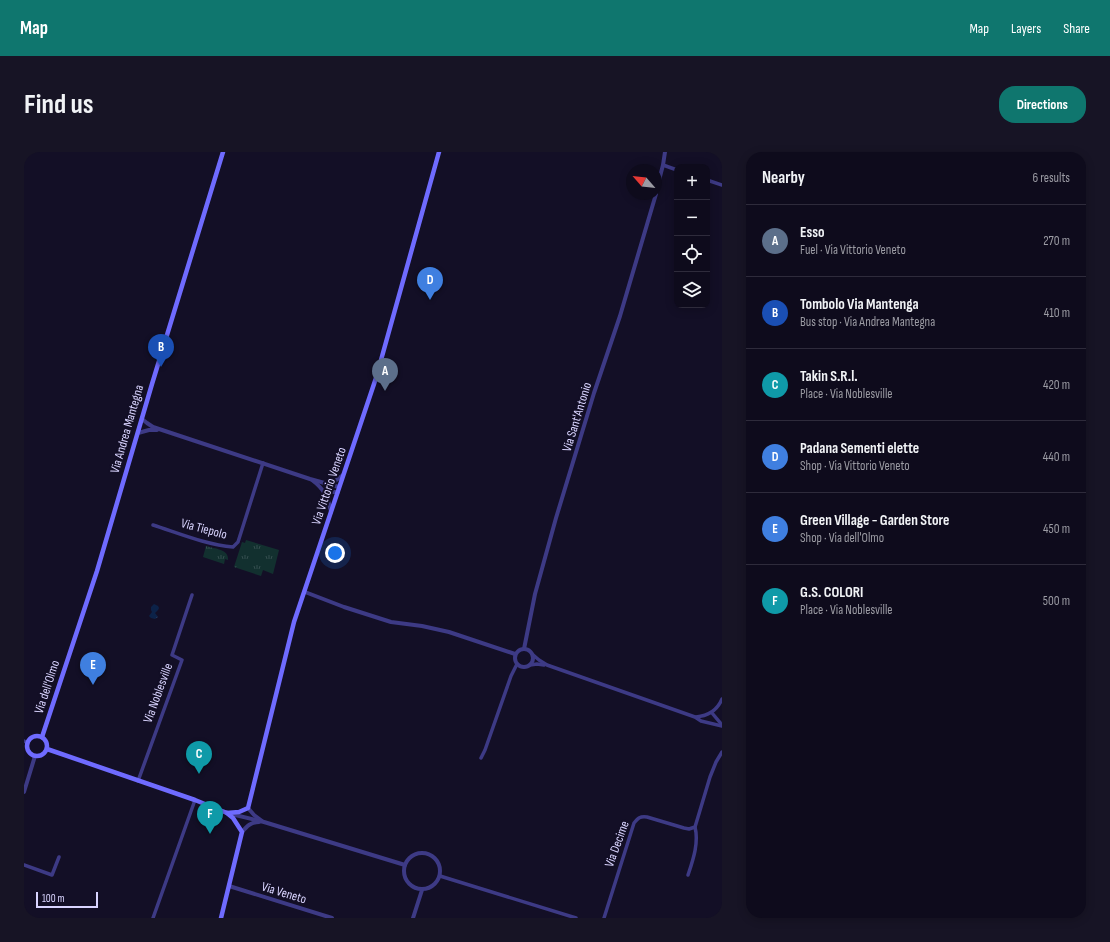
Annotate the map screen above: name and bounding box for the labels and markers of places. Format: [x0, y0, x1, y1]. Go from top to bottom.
pin: D [417, 267, 443, 300]
pin: B [148, 334, 174, 367]
pin: A [372, 358, 398, 391]
pin: E [80, 652, 106, 685]
pin: C [186, 741, 212, 774]
pin: F [197, 801, 223, 834]

